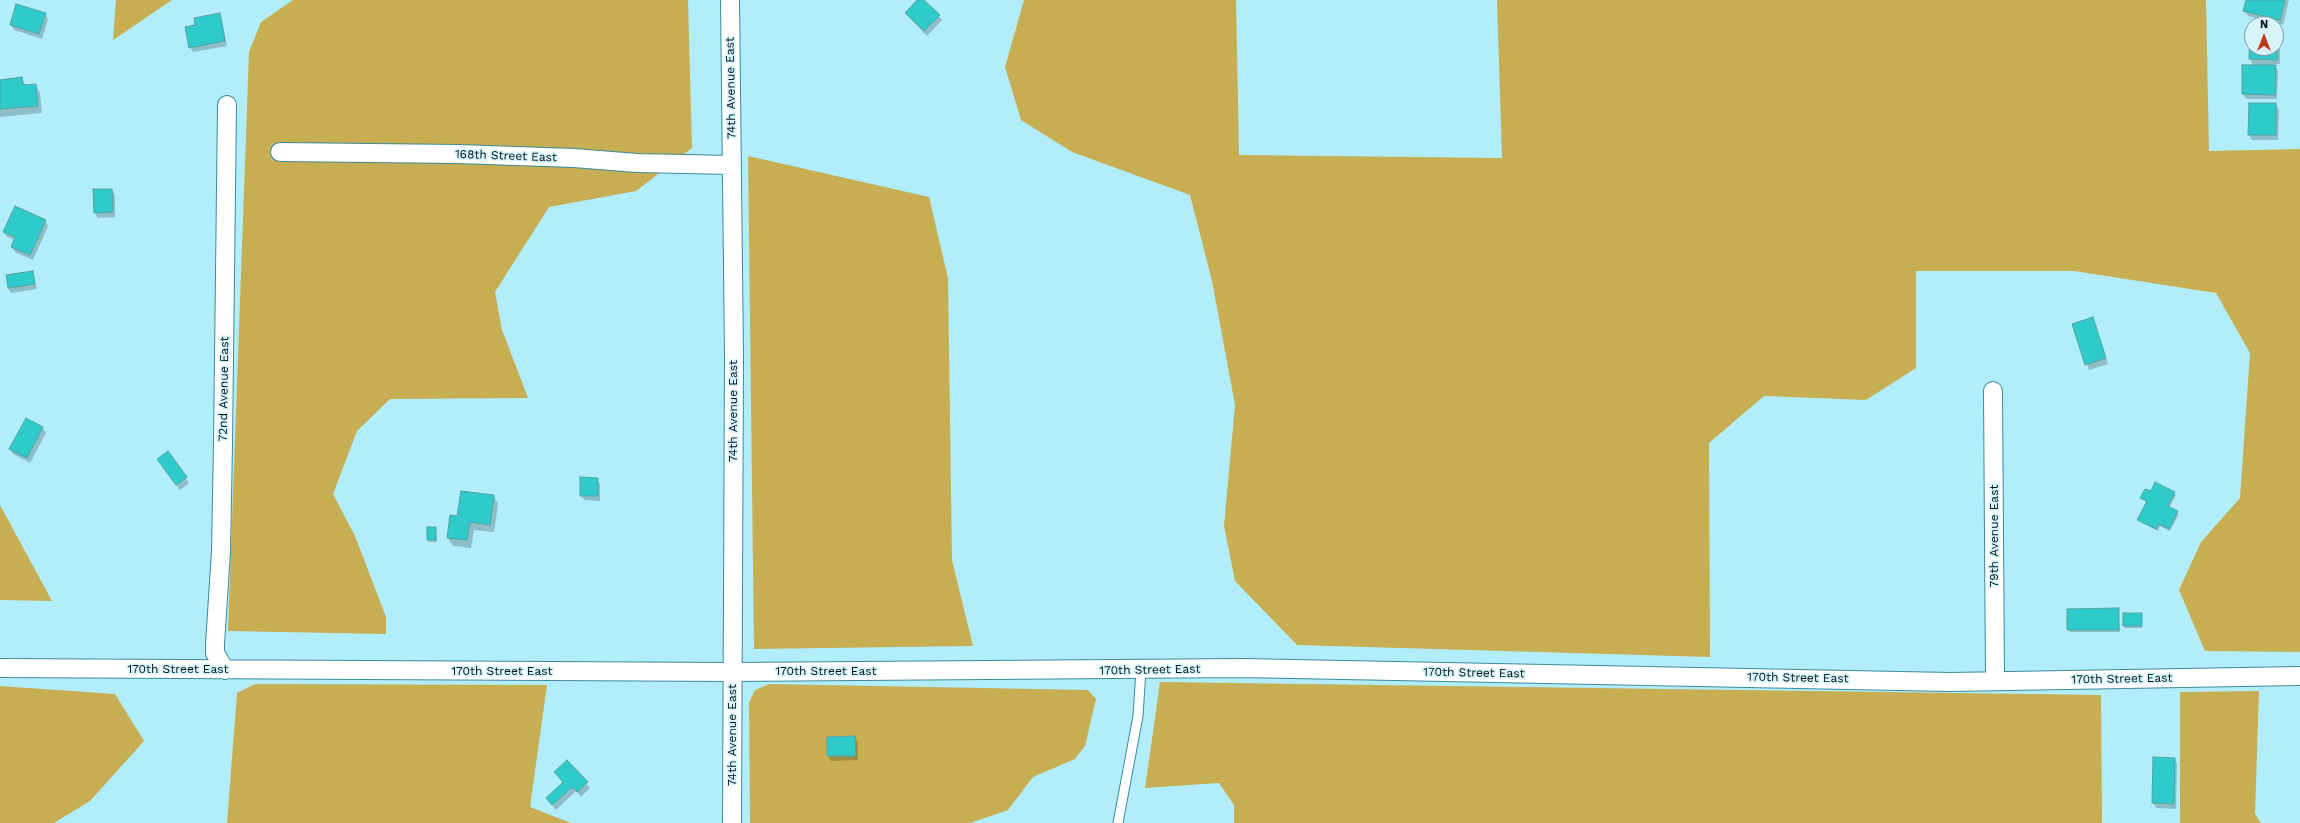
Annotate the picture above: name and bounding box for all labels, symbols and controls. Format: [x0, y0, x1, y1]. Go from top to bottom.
north arrow [2244, 16, 2284, 56]
text: N [2260, 18, 2268, 31]
street label: 74th Avenue East [723, 37, 739, 139]
street label: 168th Street East [455, 147, 557, 165]
street label: 72nd Avenue East [216, 336, 232, 442]
street label: 74th Avenue East [726, 360, 740, 462]
street label: 79th Avenue East [1987, 484, 2001, 588]
street label: 170th Street East [127, 662, 229, 676]
street label: 170th Street East [1099, 662, 1201, 678]
street label: 170th Street East [451, 664, 553, 678]
street label: 170th Street East [775, 664, 877, 678]
street label: 170th Street East [1423, 665, 1525, 681]
street label: 170th Street East [1747, 670, 1849, 686]
street label: 170th Street East [2071, 671, 2173, 687]
street label: 74th Avenue East [725, 684, 739, 786]

